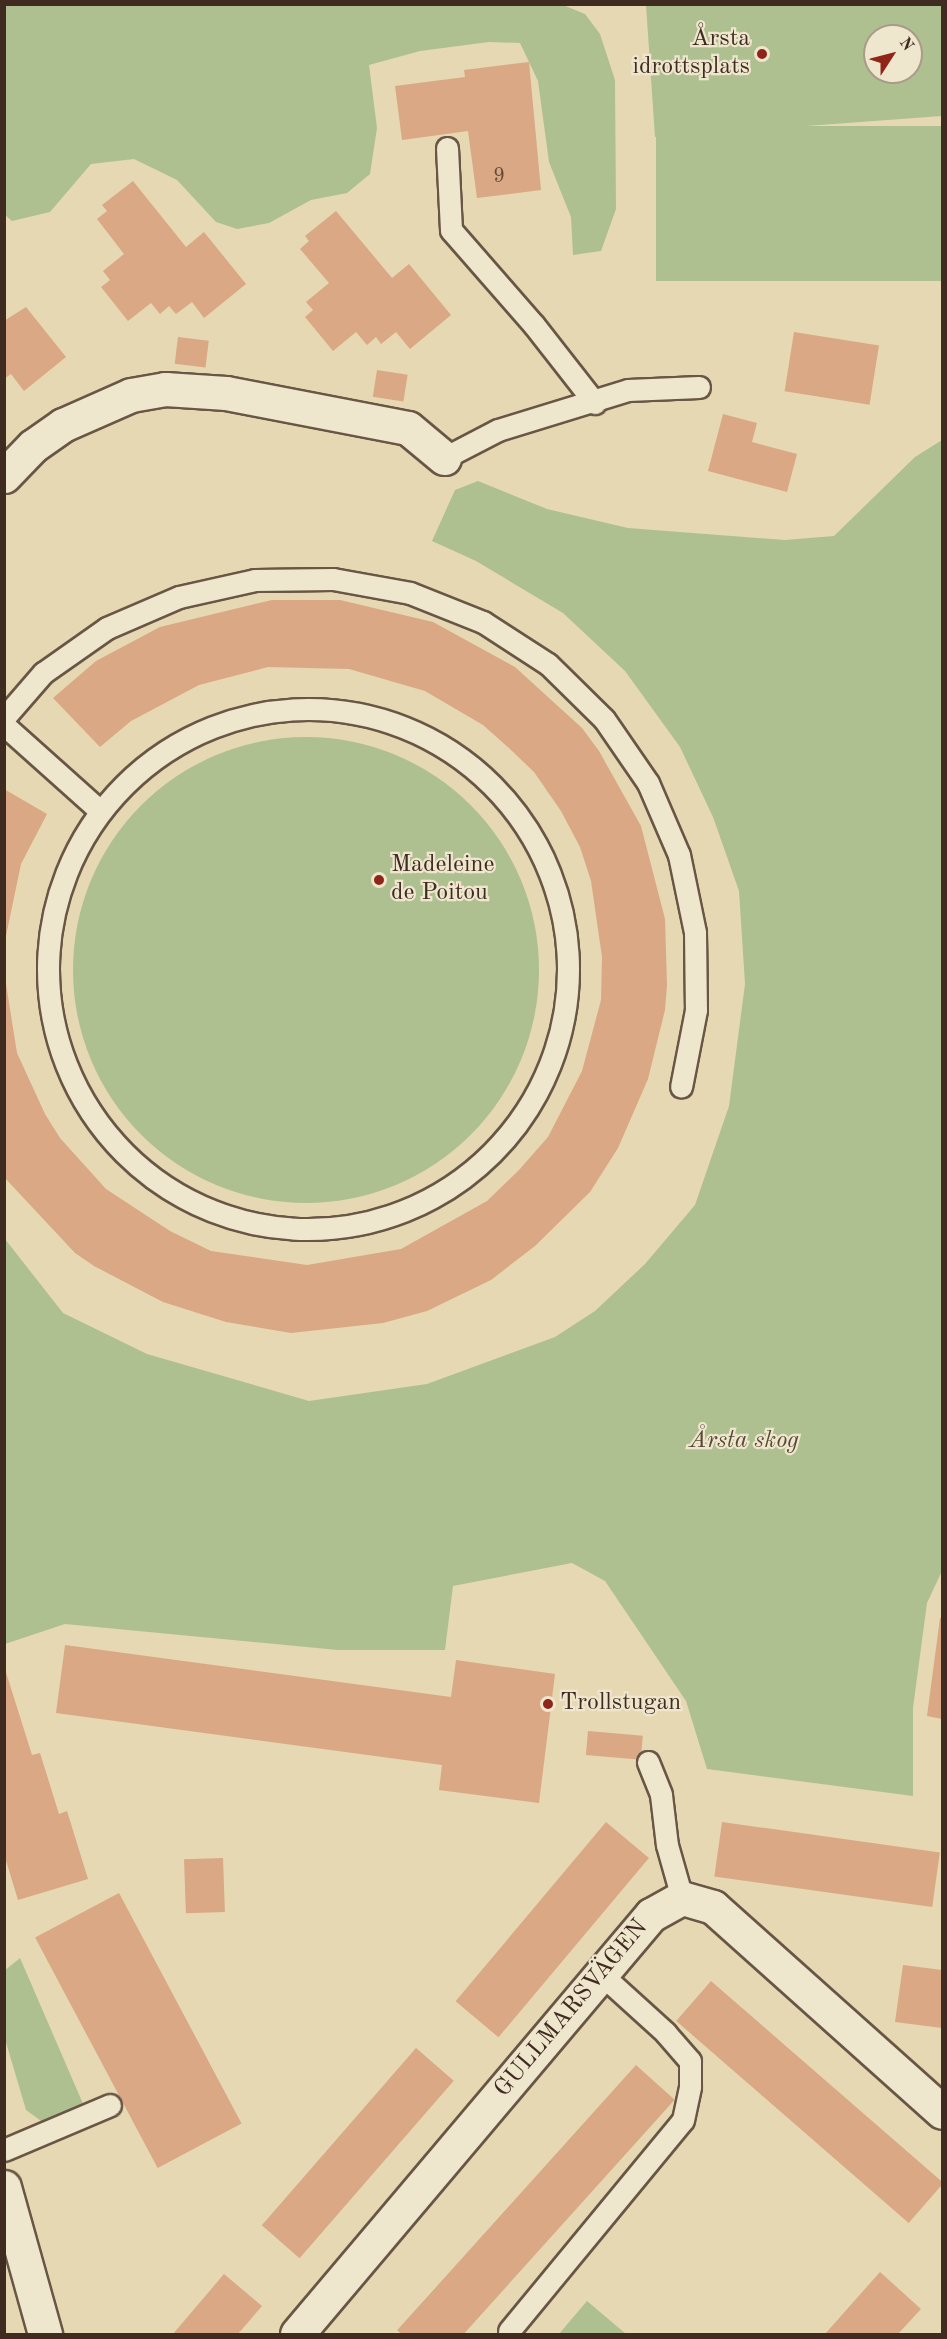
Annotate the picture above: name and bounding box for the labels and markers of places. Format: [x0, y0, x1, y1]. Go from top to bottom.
place label: Årsta idrottsplats [632, 26, 750, 82]
marker: Årsta idrottsplats [755, 47, 769, 61]
place label: Madeleine de Poitou [391, 852, 495, 908]
marker: Madeleine de Poitou [372, 873, 386, 887]
place label: Trollstugan [560, 1690, 681, 1718]
marker: Trollstugan [541, 1697, 555, 1711]

